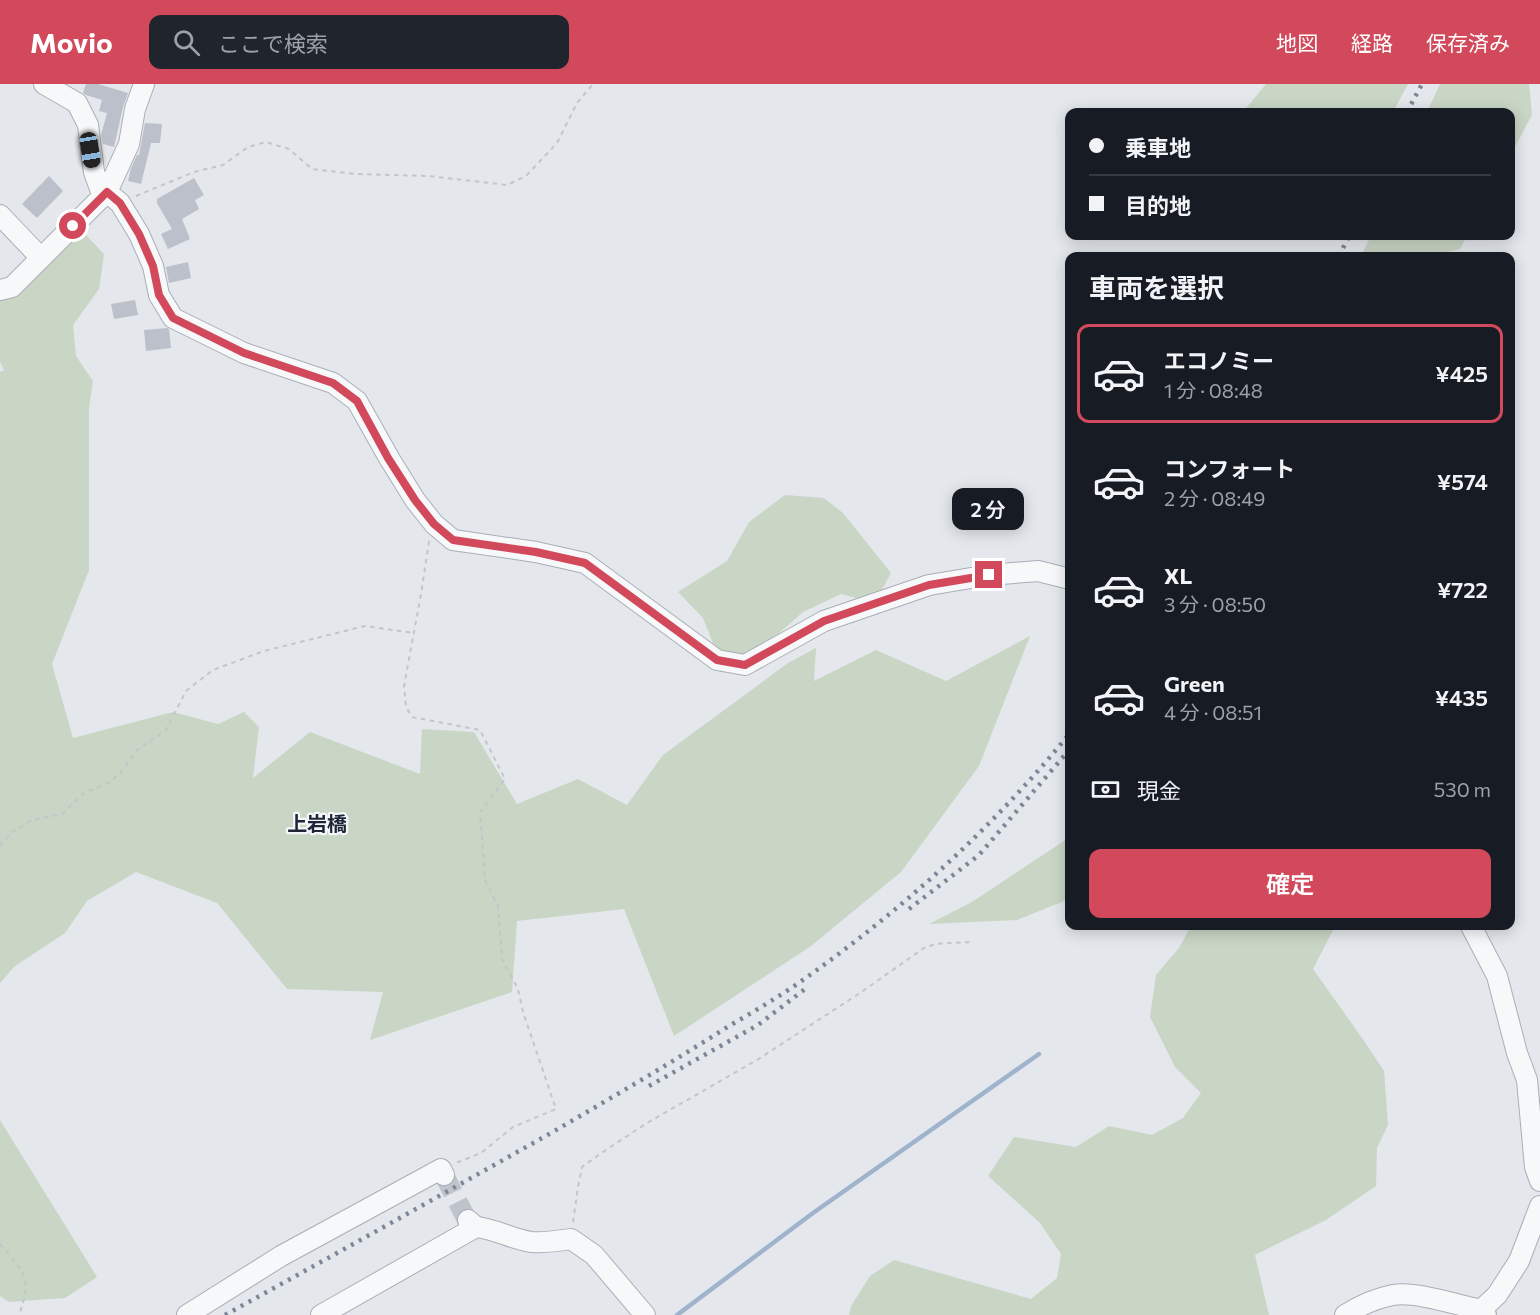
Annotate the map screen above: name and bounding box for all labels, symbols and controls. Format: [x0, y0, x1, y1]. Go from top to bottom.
search box [149, 15, 569, 69]
text: Movio [30, 25, 113, 59]
icon: search [170, 26, 203, 59]
text: ここで検索 [218, 30, 328, 57]
text: 地図 [1276, 30, 1318, 55]
text: 経路 [1351, 30, 1393, 55]
text: 保存済み [1426, 30, 1510, 55]
car [78, 131, 102, 169]
text: 乗車地 [1125, 134, 1191, 161]
text: 目的地 [1125, 192, 1191, 219]
route start [59, 212, 86, 239]
text: 車両を選択 [1089, 271, 1224, 304]
icon: car [1092, 347, 1146, 401]
text: エコノミー [1164, 347, 1274, 374]
text: ¥425 [1436, 360, 1488, 387]
text: 1 分 · 08:48 [1164, 378, 1263, 402]
icon: car [1092, 455, 1146, 509]
text: コンフォート [1164, 455, 1295, 482]
text: ¥574 [1437, 468, 1488, 495]
text: 2 分 · 08:49 [1164, 486, 1265, 510]
callout: 2 分 [953, 488, 1025, 530]
text: 2 分 [970, 497, 1006, 521]
route end [975, 561, 1002, 588]
text: XL [1164, 562, 1192, 589]
icon: car [1092, 563, 1146, 617]
text: ¥722 [1437, 576, 1488, 603]
text: 3 分 · 08:50 [1164, 592, 1266, 616]
text: Green [1164, 670, 1225, 697]
icon: car [1092, 671, 1146, 725]
text: ¥435 [1435, 684, 1488, 711]
text: 4 分 · 08:51 [1164, 700, 1262, 724]
icon: cash [1089, 773, 1122, 806]
text: 現金 [1137, 777, 1181, 804]
text: 530 m [1434, 777, 1491, 801]
district label: 上岩橋 [287, 811, 347, 835]
button: 確定 [1089, 849, 1491, 918]

